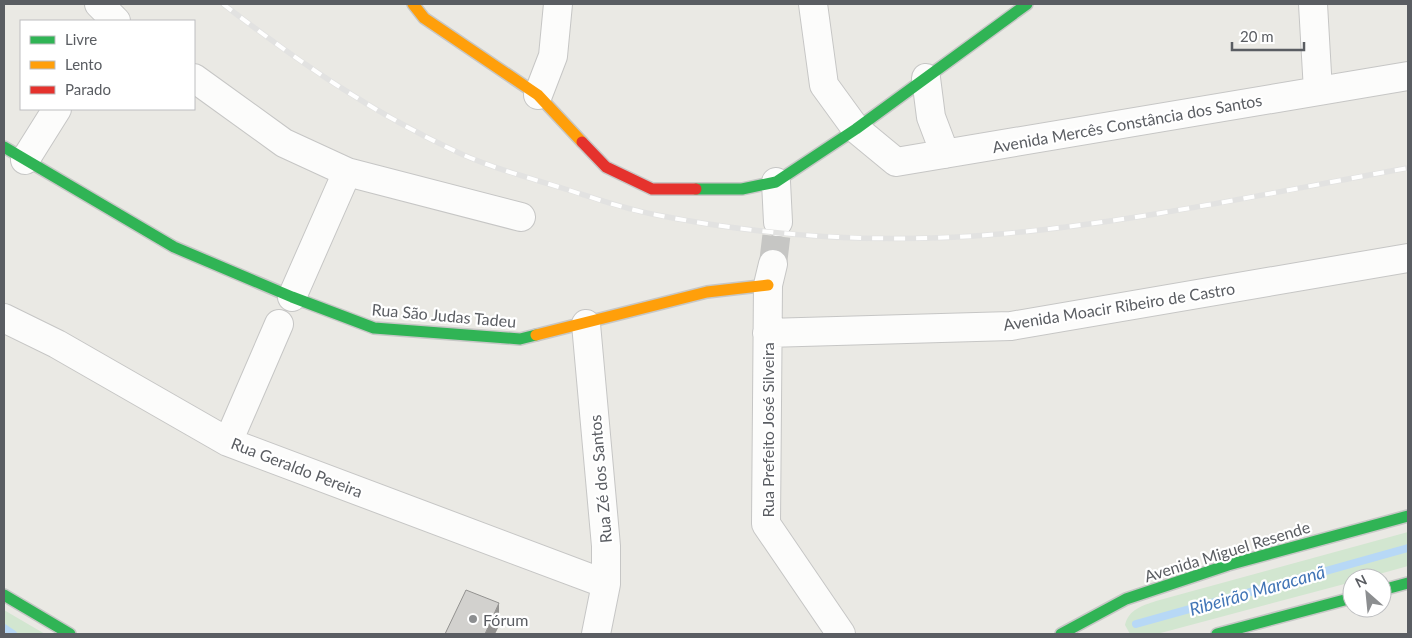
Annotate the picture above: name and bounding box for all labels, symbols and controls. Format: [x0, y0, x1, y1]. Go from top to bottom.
legend [20, 20, 195, 110]
scale bar [1232, 20, 1304, 52]
text: 20 m [1240, 27, 1274, 45]
text: Livre [65, 30, 97, 48]
text: Lento [65, 55, 102, 73]
text: Parado [65, 80, 111, 98]
street label: Avenida Mercês Constância dos Santos [991, 90, 1263, 156]
street label: Avenida Moacir Ribeiro de Castro [1002, 278, 1236, 334]
street label: Rua São Judas Tadeu [371, 299, 517, 331]
street label: Rua Prefeito José Silveira [758, 342, 777, 518]
street label: Rua Zé dos Santos [585, 414, 615, 544]
street label: Rua Geraldo Pereira [229, 433, 365, 501]
street label: Avenida Miguel Resende [1142, 517, 1312, 585]
water label: Ribeirão Maracanã [1186, 560, 1328, 620]
north arrow [1342, 568, 1392, 618]
text: N [1352, 571, 1370, 591]
place label: Fórum [483, 610, 528, 629]
marker: Fórum [467, 613, 479, 625]

